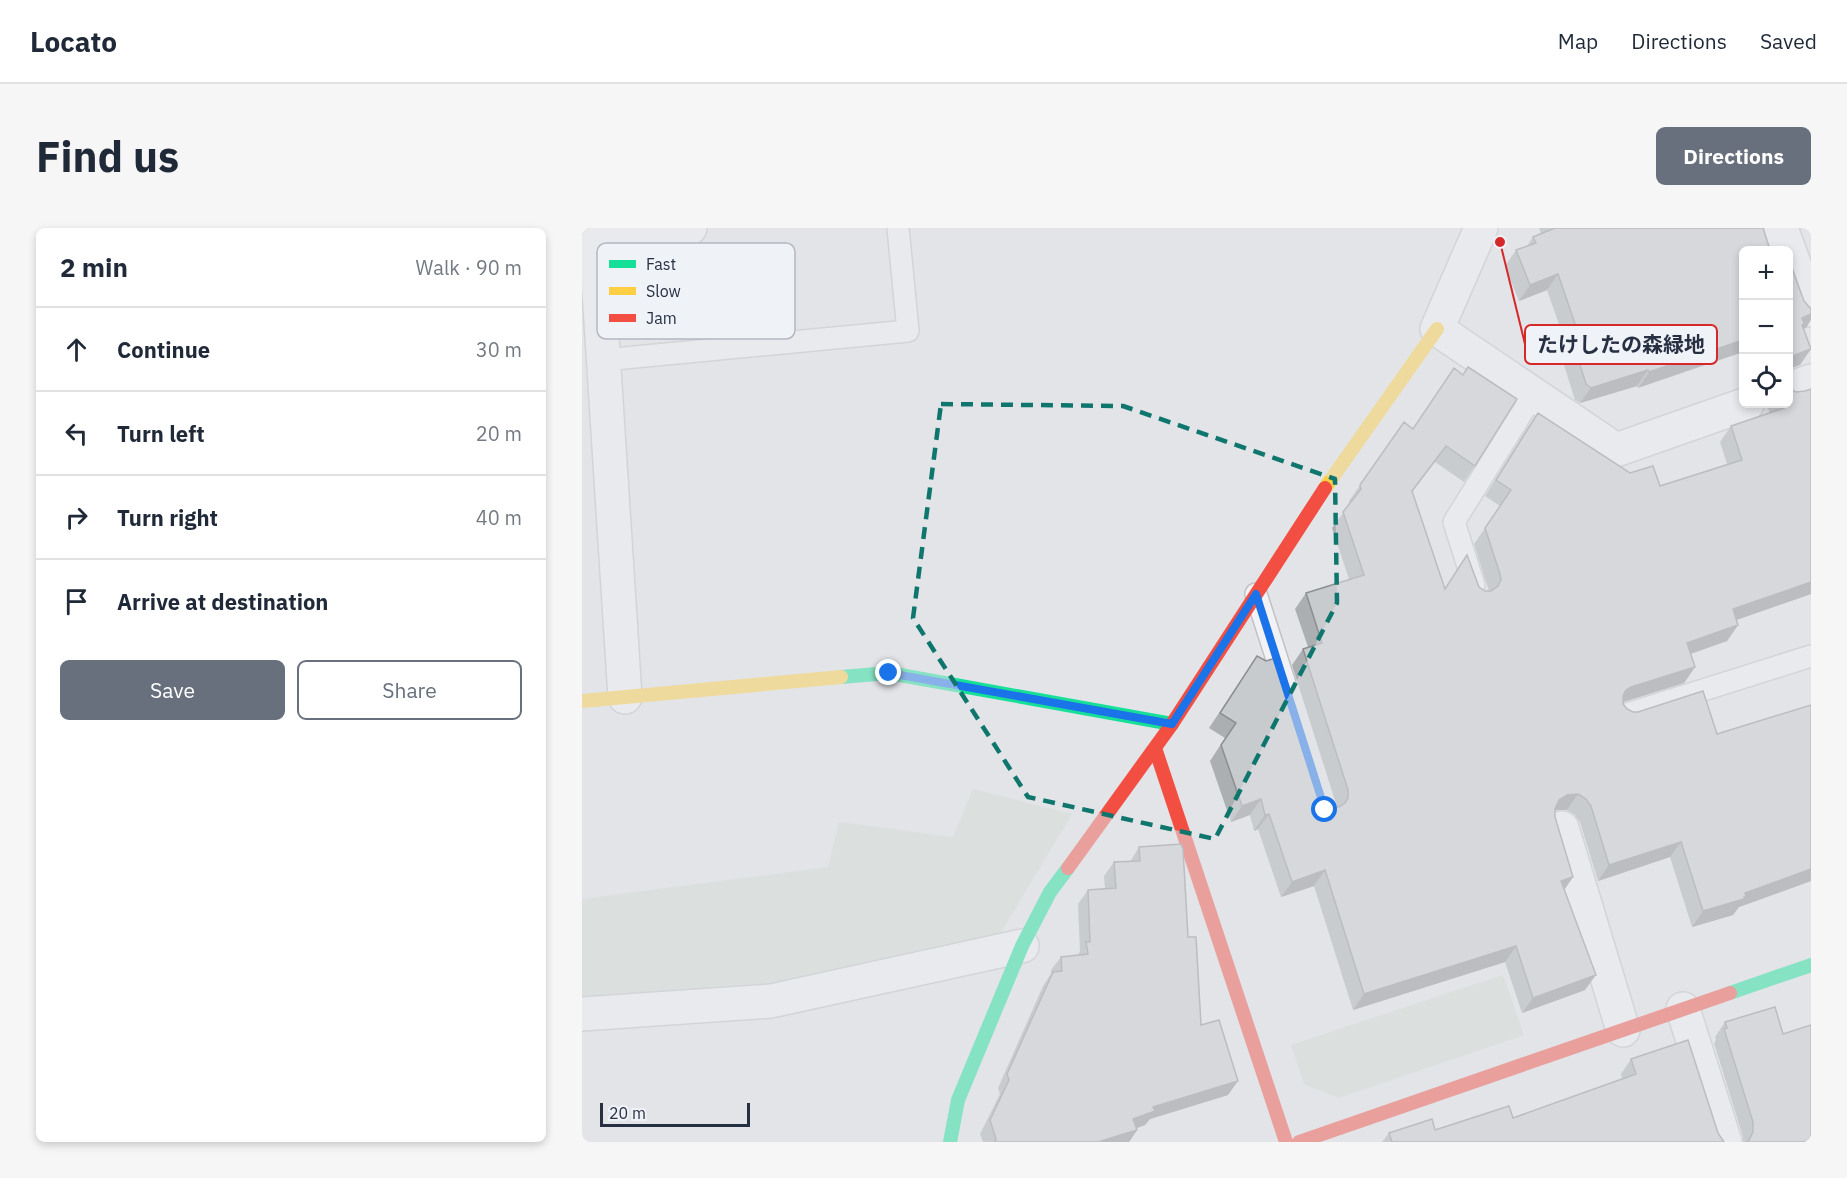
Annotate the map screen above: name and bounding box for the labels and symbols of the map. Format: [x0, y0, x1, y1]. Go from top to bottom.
legend [597, 243, 795, 339]
text: Fast [646, 254, 676, 274]
text: Slow [646, 281, 681, 301]
text: Jam [646, 308, 677, 328]
callout: たけしたの森緑地 [1525, 325, 1717, 364]
text: たけしたの森緑地 [1537, 330, 1705, 358]
route end [875, 659, 901, 685]
route start [1311, 796, 1337, 822]
scale bar [600, 1100, 750, 1128]

